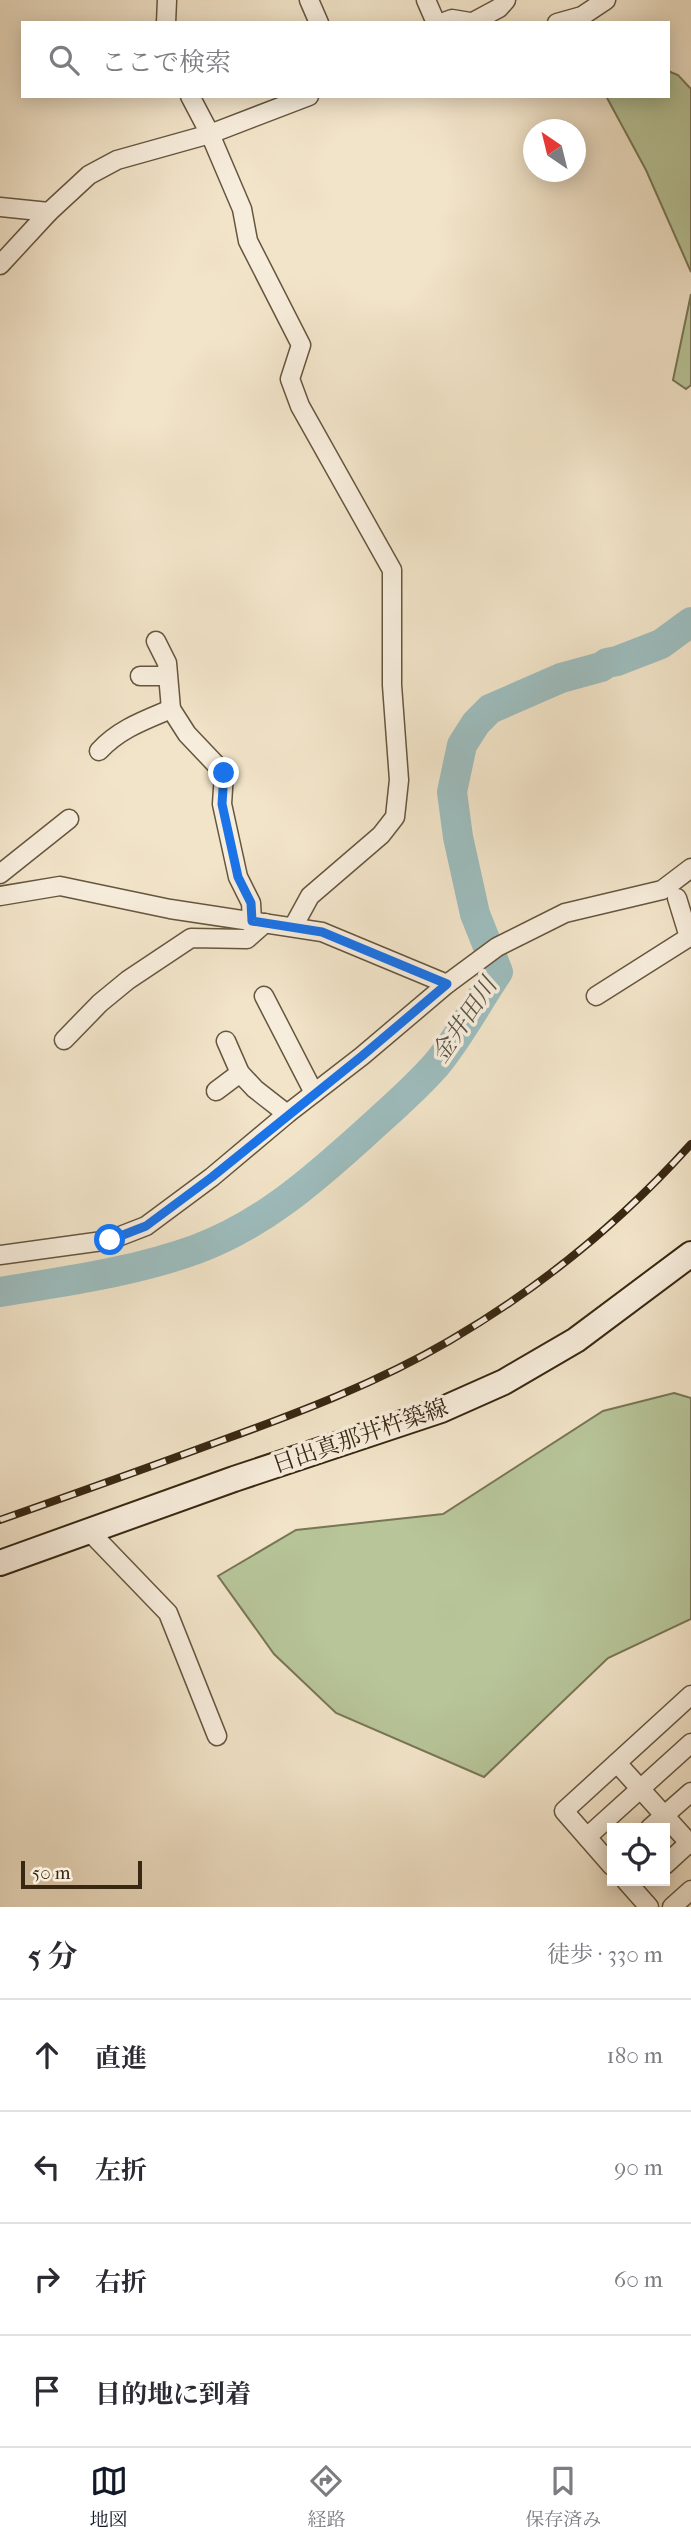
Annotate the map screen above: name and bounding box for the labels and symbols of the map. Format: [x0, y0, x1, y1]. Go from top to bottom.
north arrow [523, 119, 586, 182]
route end [208, 757, 239, 788]
water label: 金井田川 [426, 970, 504, 1068]
route start [94, 1224, 125, 1255]
street label: 日出真那井杵築線 [269, 1393, 451, 1479]
scale bar [21, 1858, 142, 1890]

